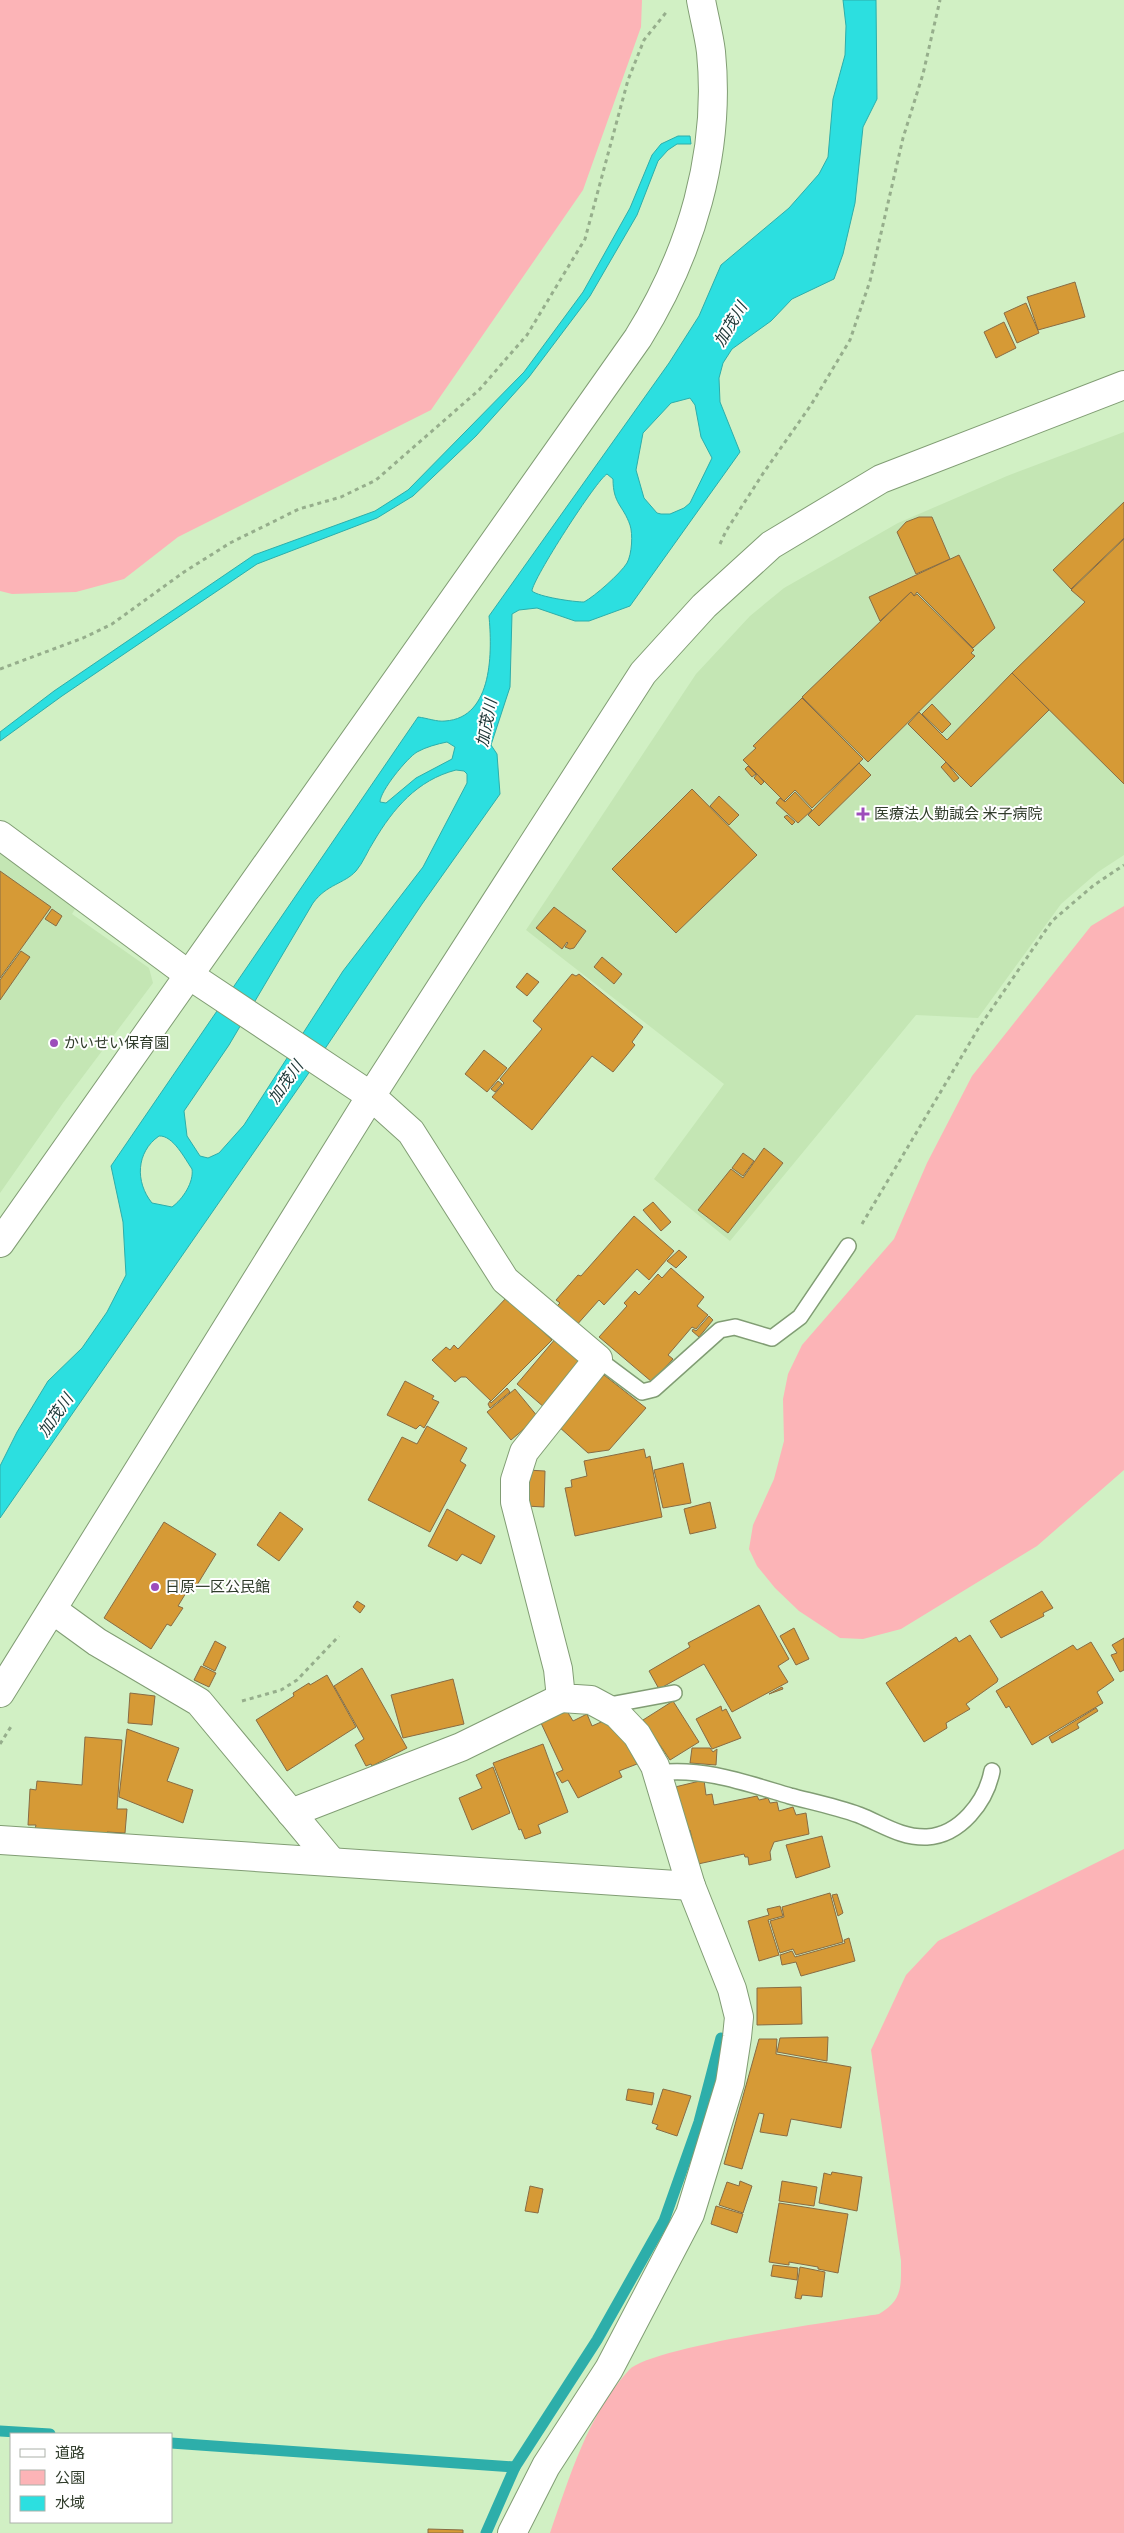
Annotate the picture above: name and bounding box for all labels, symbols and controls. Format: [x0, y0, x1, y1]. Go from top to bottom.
water label: 加茂川 [708, 296, 753, 350]
water label: 加茂川 [471, 695, 502, 749]
place label: 医療法人勤誠会 米子病院 [874, 803, 1043, 824]
marker: 医療法人勤誠会 米子病院 [856, 807, 870, 821]
place label: かいせい保育園 [64, 1032, 169, 1053]
marker: かいせい保育園 [48, 1037, 60, 1049]
water label: 加茂川 [262, 1054, 309, 1108]
water label: 加茂川 [32, 1387, 79, 1441]
place label: 日原一区公民館 [165, 1576, 270, 1597]
marker: 日原一区公民館 [149, 1581, 161, 1593]
legend [10, 2433, 172, 2523]
text: 道路 [55, 2442, 85, 2463]
text: 公園 [55, 2467, 85, 2488]
text: 水域 [55, 2492, 85, 2513]

